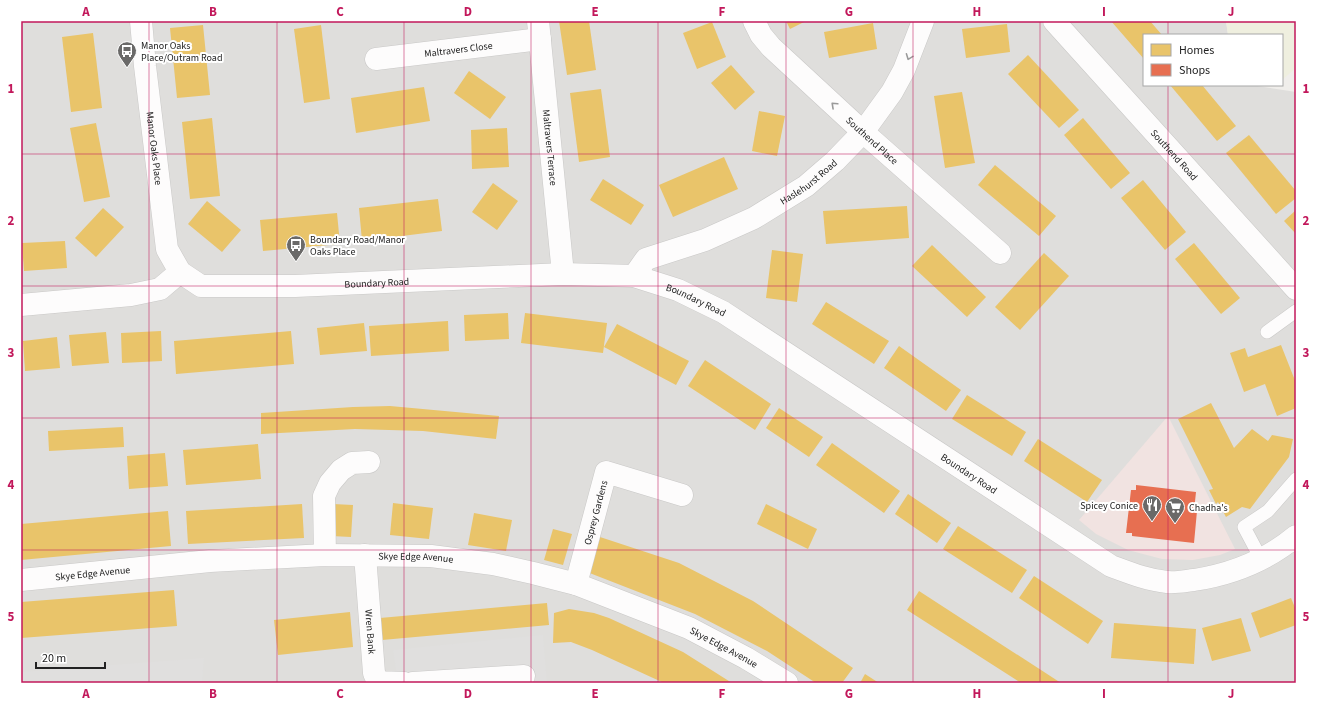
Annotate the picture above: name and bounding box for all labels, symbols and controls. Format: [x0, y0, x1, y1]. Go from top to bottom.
text: A [81, 3, 90, 21]
text: B [209, 3, 217, 21]
text: C [336, 3, 344, 21]
text: D [464, 3, 472, 21]
text: E [591, 3, 599, 21]
text: F [719, 3, 726, 21]
text: G [845, 3, 853, 21]
text: H [973, 3, 981, 21]
text: I [1102, 3, 1106, 21]
text: J [1228, 3, 1234, 21]
legend [1143, 34, 1283, 86]
place label: Manor Oaks Place/Outram Road [141, 39, 222, 65]
street label: Maltravers Close [424, 39, 493, 61]
bus stop icon: Manor Oaks Place/Outram Road [116, 40, 138, 68]
text: Homes [1179, 42, 1214, 59]
one-way arrow [905, 54, 913, 61]
text: Shops [1179, 62, 1210, 79]
text: 1 [8, 80, 15, 98]
text: 1 [1303, 80, 1310, 98]
one-way arrow [831, 103, 839, 110]
street label: Maltravers Terrace [539, 109, 560, 186]
street label: Manor Oaks Place [143, 111, 165, 186]
street label: Southend Place [843, 114, 901, 168]
street label: Southend Road [1147, 127, 1201, 184]
street label: Haslehurst Road [777, 156, 841, 208]
text: 2 [8, 212, 15, 230]
text: 2 [1303, 212, 1310, 230]
place label: Boundary Road/Manor Oaks Place [310, 233, 405, 259]
bus stop icon: Boundary Road/Manor Oaks Place [285, 234, 307, 262]
street label: Boundary Road [344, 275, 409, 292]
street label: Boundary Road [664, 281, 728, 320]
text: 3 [8, 344, 15, 362]
text: 3 [1303, 344, 1310, 362]
street label: Boundary Road [938, 450, 1000, 498]
text: 4 [8, 476, 15, 494]
text: 4 [1303, 476, 1310, 494]
street label: Osprey Gardens [581, 479, 611, 547]
restaurant icon: Spicey Conice [1141, 494, 1163, 522]
supermarket icon: Chadha's [1164, 496, 1186, 524]
place label: Spicey Conice [1080, 499, 1138, 513]
place label: Chadha's [1189, 501, 1228, 515]
street label: Skye Edge Avenue [378, 550, 454, 567]
street label: Skye Edge Avenue [55, 563, 131, 585]
text: 5 [8, 608, 15, 626]
text: 5 [1303, 608, 1310, 626]
street label: Wren Bank [361, 609, 379, 655]
street label: Skye Edge Avenue [687, 624, 760, 672]
scale bar [36, 644, 105, 670]
text: 20 m [42, 650, 66, 667]
text: A [81, 685, 90, 703]
text: B [209, 685, 217, 703]
text: C [336, 685, 344, 703]
text: D [464, 685, 472, 703]
text: E [591, 685, 599, 703]
text: F [719, 685, 726, 703]
text: G [845, 685, 853, 703]
text: H [973, 685, 981, 703]
text: I [1102, 685, 1106, 703]
text: J [1228, 685, 1234, 703]

